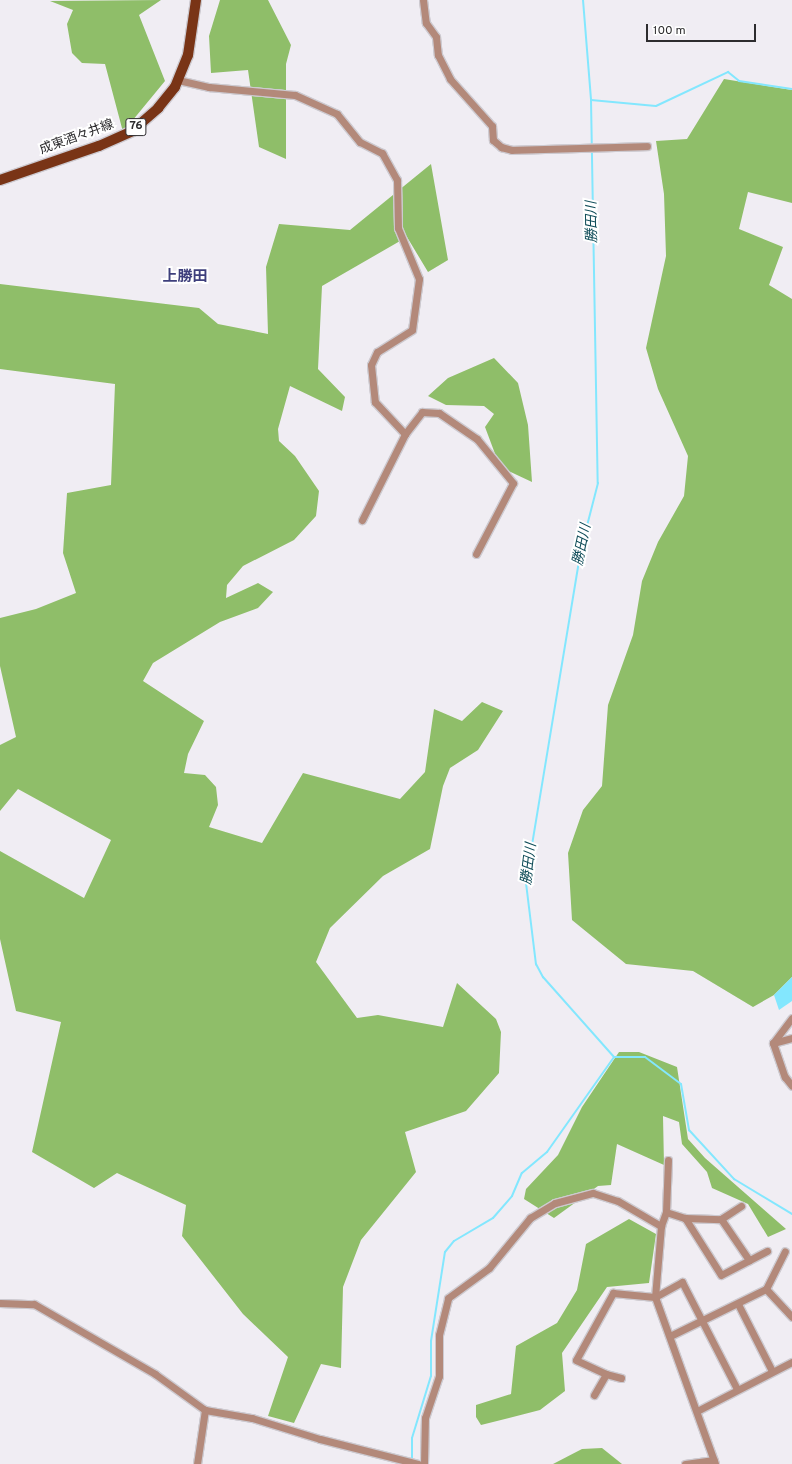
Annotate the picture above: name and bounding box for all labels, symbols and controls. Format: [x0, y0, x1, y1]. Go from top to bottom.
scale bar [648, 16, 758, 42]
text: 100 m [653, 23, 686, 39]
street label: 成東酒々井線 [38, 117, 116, 159]
road number: 76 [125, 117, 147, 137]
water label: 勝田川 [584, 201, 602, 243]
district label: 上勝田 [163, 269, 207, 287]
water label: 勝田川 [570, 523, 596, 567]
water label: 勝田川 [519, 842, 541, 886]

